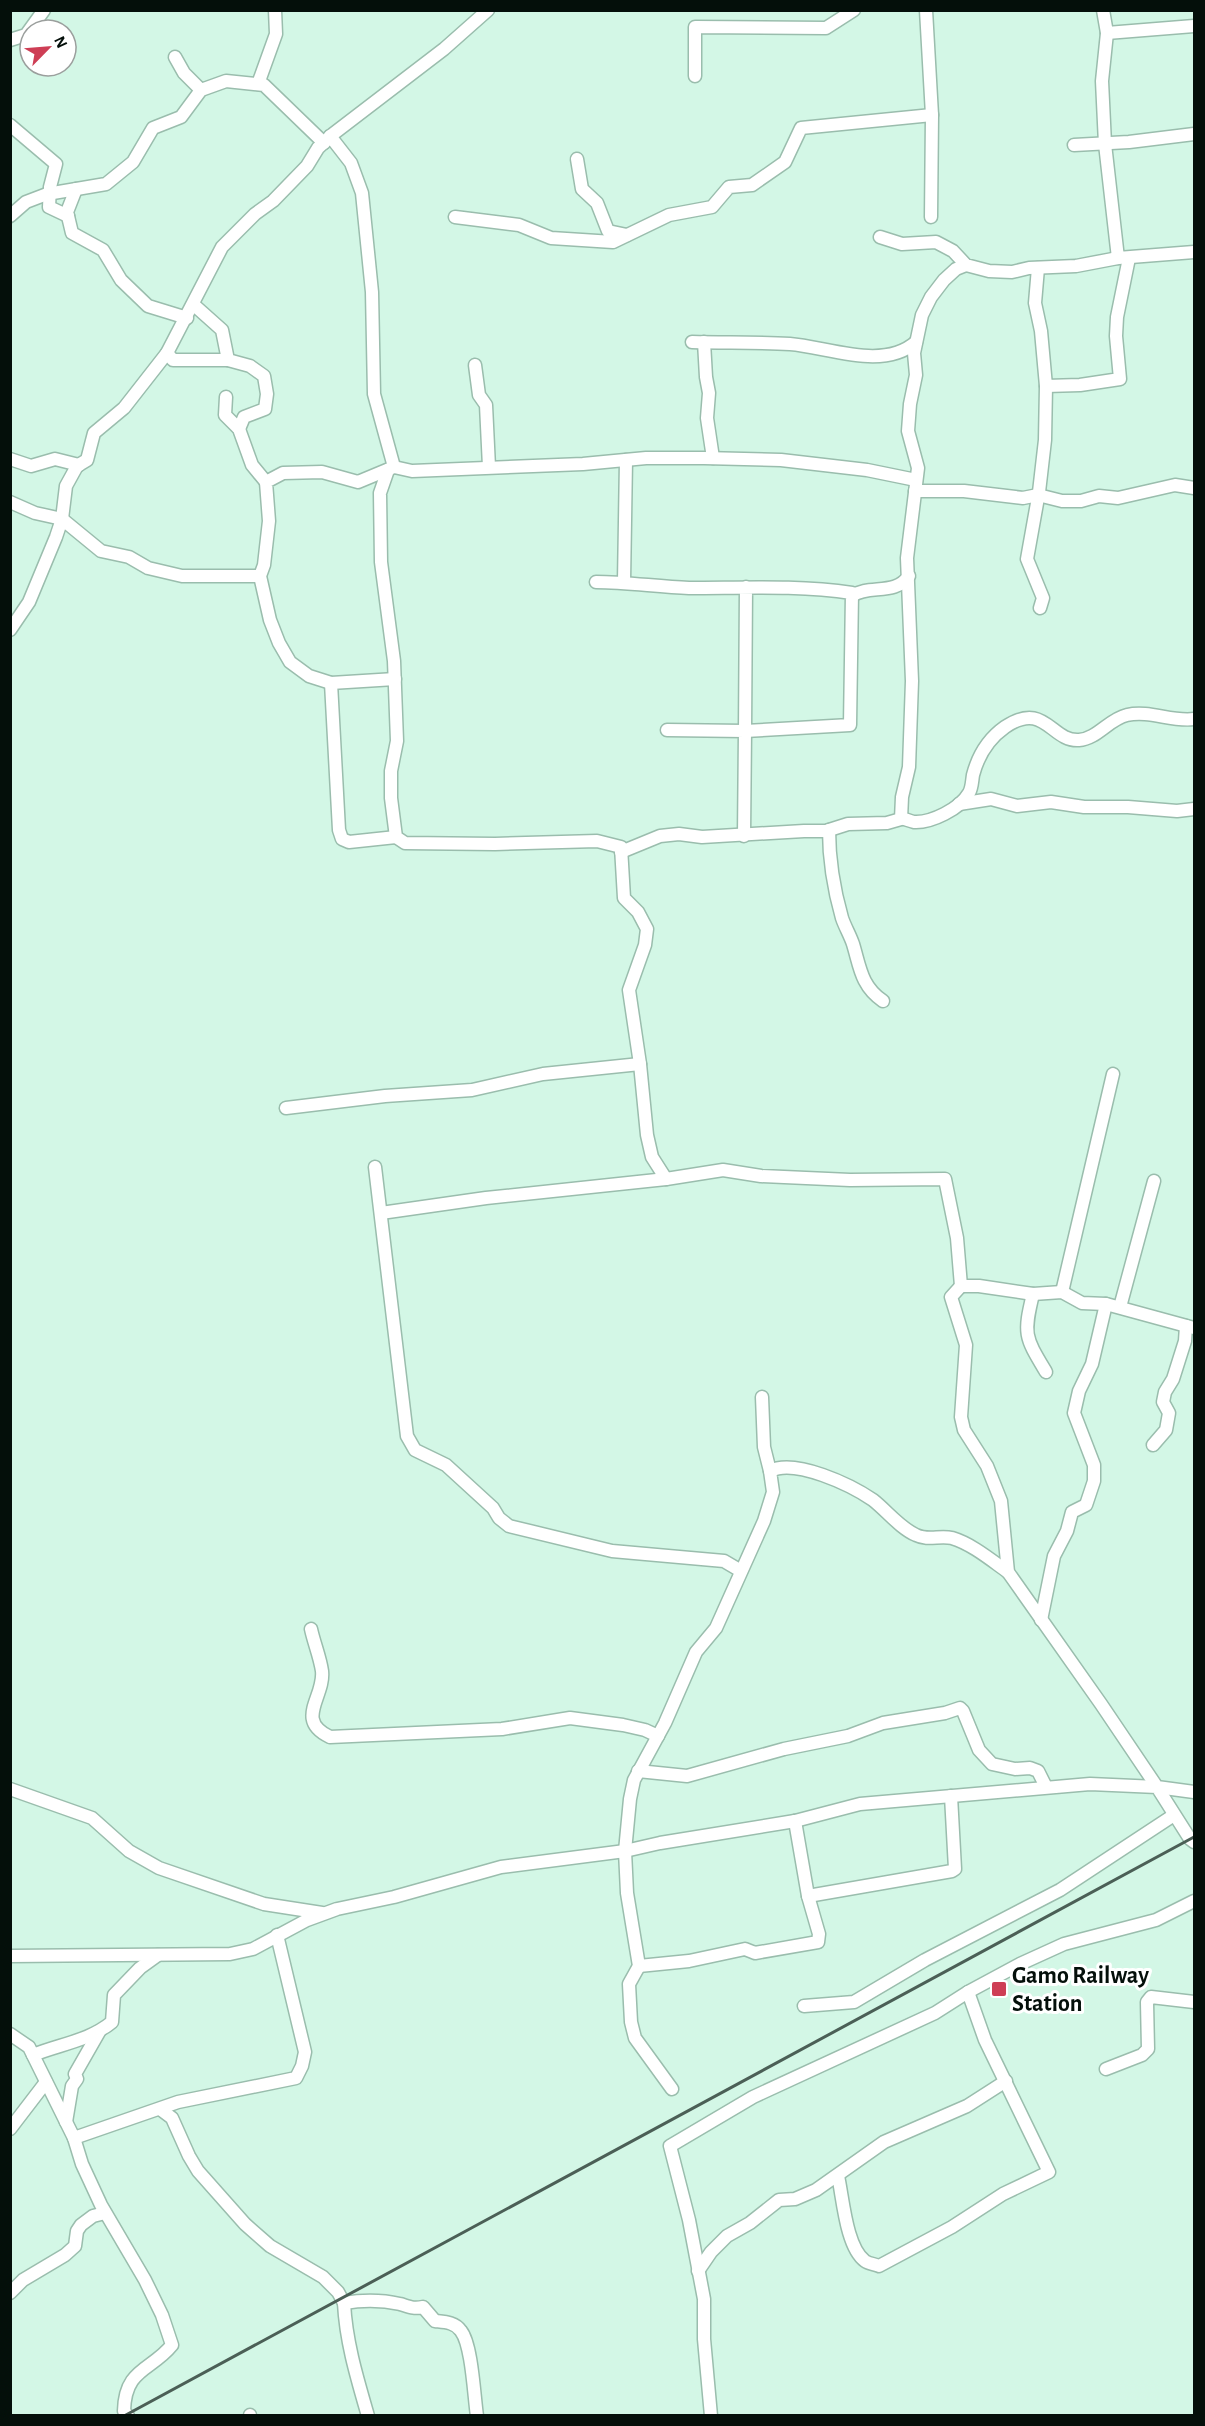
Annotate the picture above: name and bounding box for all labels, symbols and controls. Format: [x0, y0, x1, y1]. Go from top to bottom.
north arrow [18, 18, 78, 78]
text: N [51, 34, 70, 51]
place label: Gamo Railway Station [1012, 1964, 1149, 2016]
marker: Gamo Railway Station [990, 1980, 1008, 1998]

